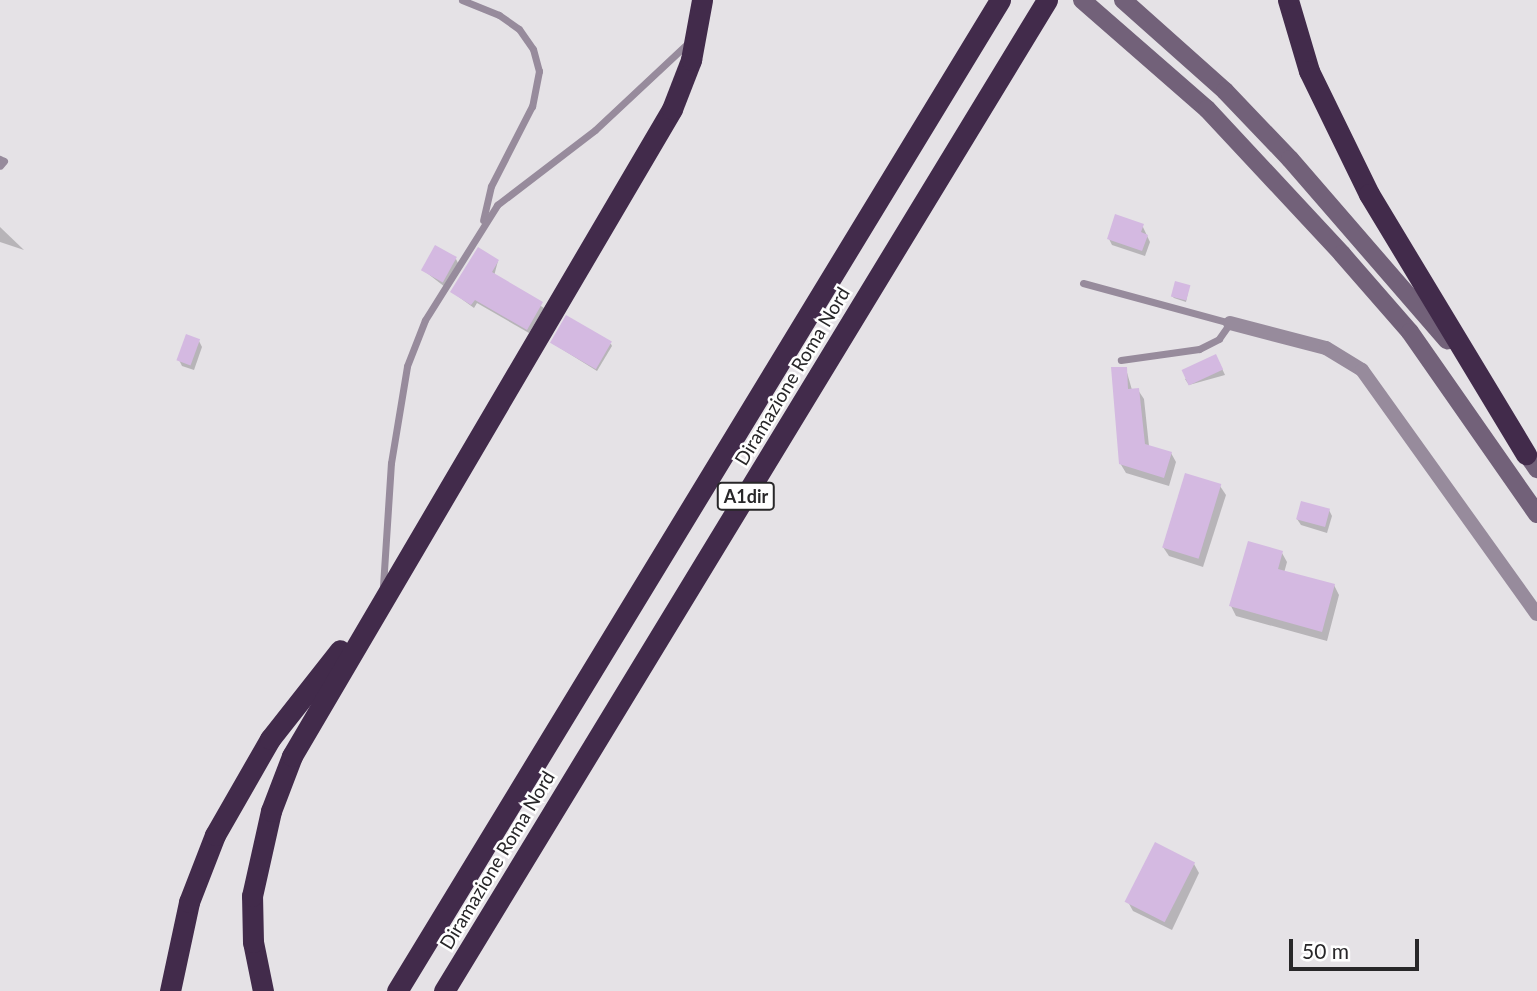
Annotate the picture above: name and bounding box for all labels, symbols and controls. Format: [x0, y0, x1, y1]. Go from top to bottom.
street label: Diramazione Roma Nord [730, 283, 854, 469]
road number: A1dir [716, 482, 776, 510]
street label: Diramazione Roma Nord [435, 767, 559, 953]
scale bar [1292, 925, 1422, 969]
text: 50 m [1302, 938, 1349, 963]

